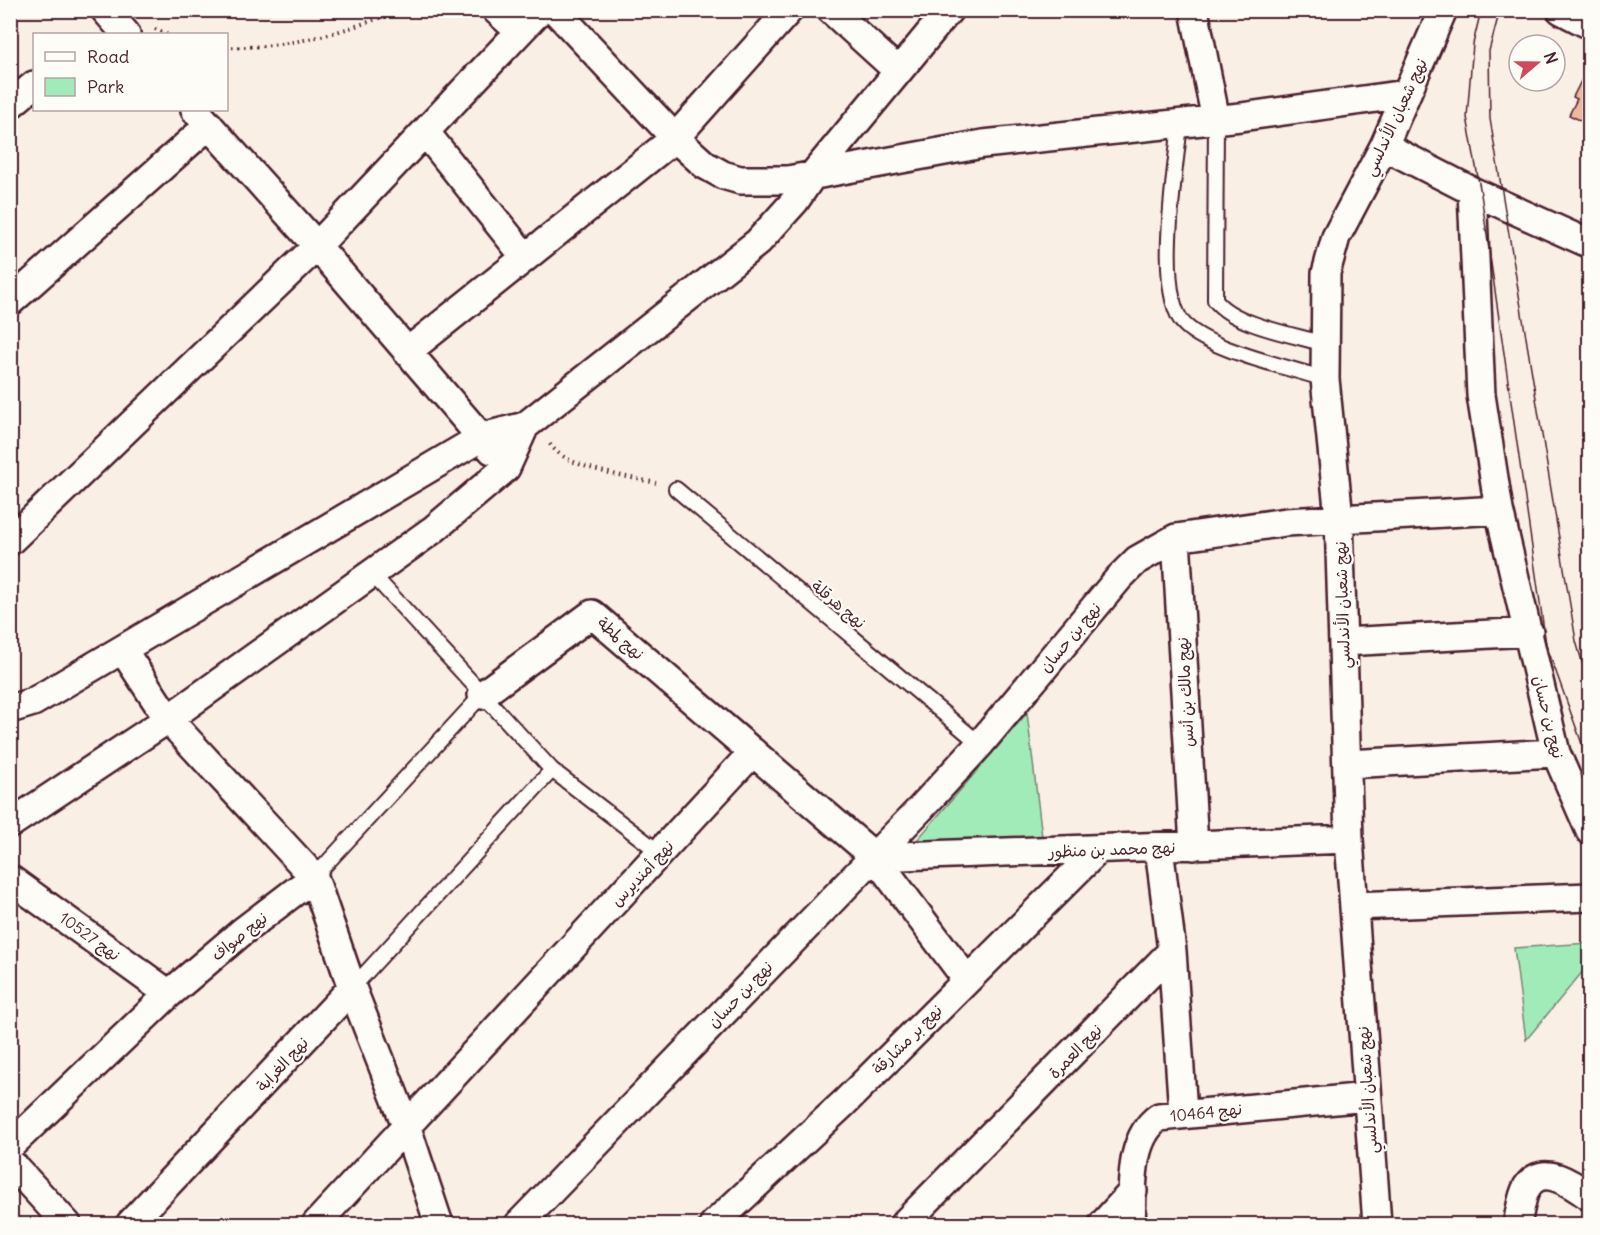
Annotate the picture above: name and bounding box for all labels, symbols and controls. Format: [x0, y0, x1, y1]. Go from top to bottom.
legend [33, 33, 228, 111]
north arrow [1507, 33, 1567, 93]
text: Road [87, 45, 130, 68]
text: N [1540, 49, 1562, 66]
street label: نهج شعبان الأندلسي [1359, 55, 1436, 181]
text: Park [87, 75, 124, 98]
street label: نهج شعبان الأندلسي [1330, 541, 1359, 669]
street label: نهج هرقلة [807, 576, 870, 633]
street label: نهج بن حسان [1035, 598, 1106, 677]
street label: نهج لمطة [593, 612, 648, 664]
street label: نهج مالك بن أنس [1172, 636, 1199, 747]
street label: نهج بن حسان [1528, 673, 1569, 761]
street label: نهج أمنديرس [606, 836, 678, 911]
street label: نهج محمد بن منظور [1046, 837, 1176, 862]
street label: نهج 10527 [55, 907, 124, 966]
street label: نهج صواف [207, 907, 272, 965]
street label: نهج بن حسان [703, 957, 777, 1032]
street label: نهج بر مشارقة [868, 1000, 947, 1079]
street label: نهج العمرة [1044, 1019, 1107, 1083]
street label: نهج شعبان الأندلسي [1353, 1025, 1386, 1154]
street label: نهج الغرابة [252, 1033, 313, 1096]
street label: نهج 10464 [1169, 1098, 1243, 1127]

